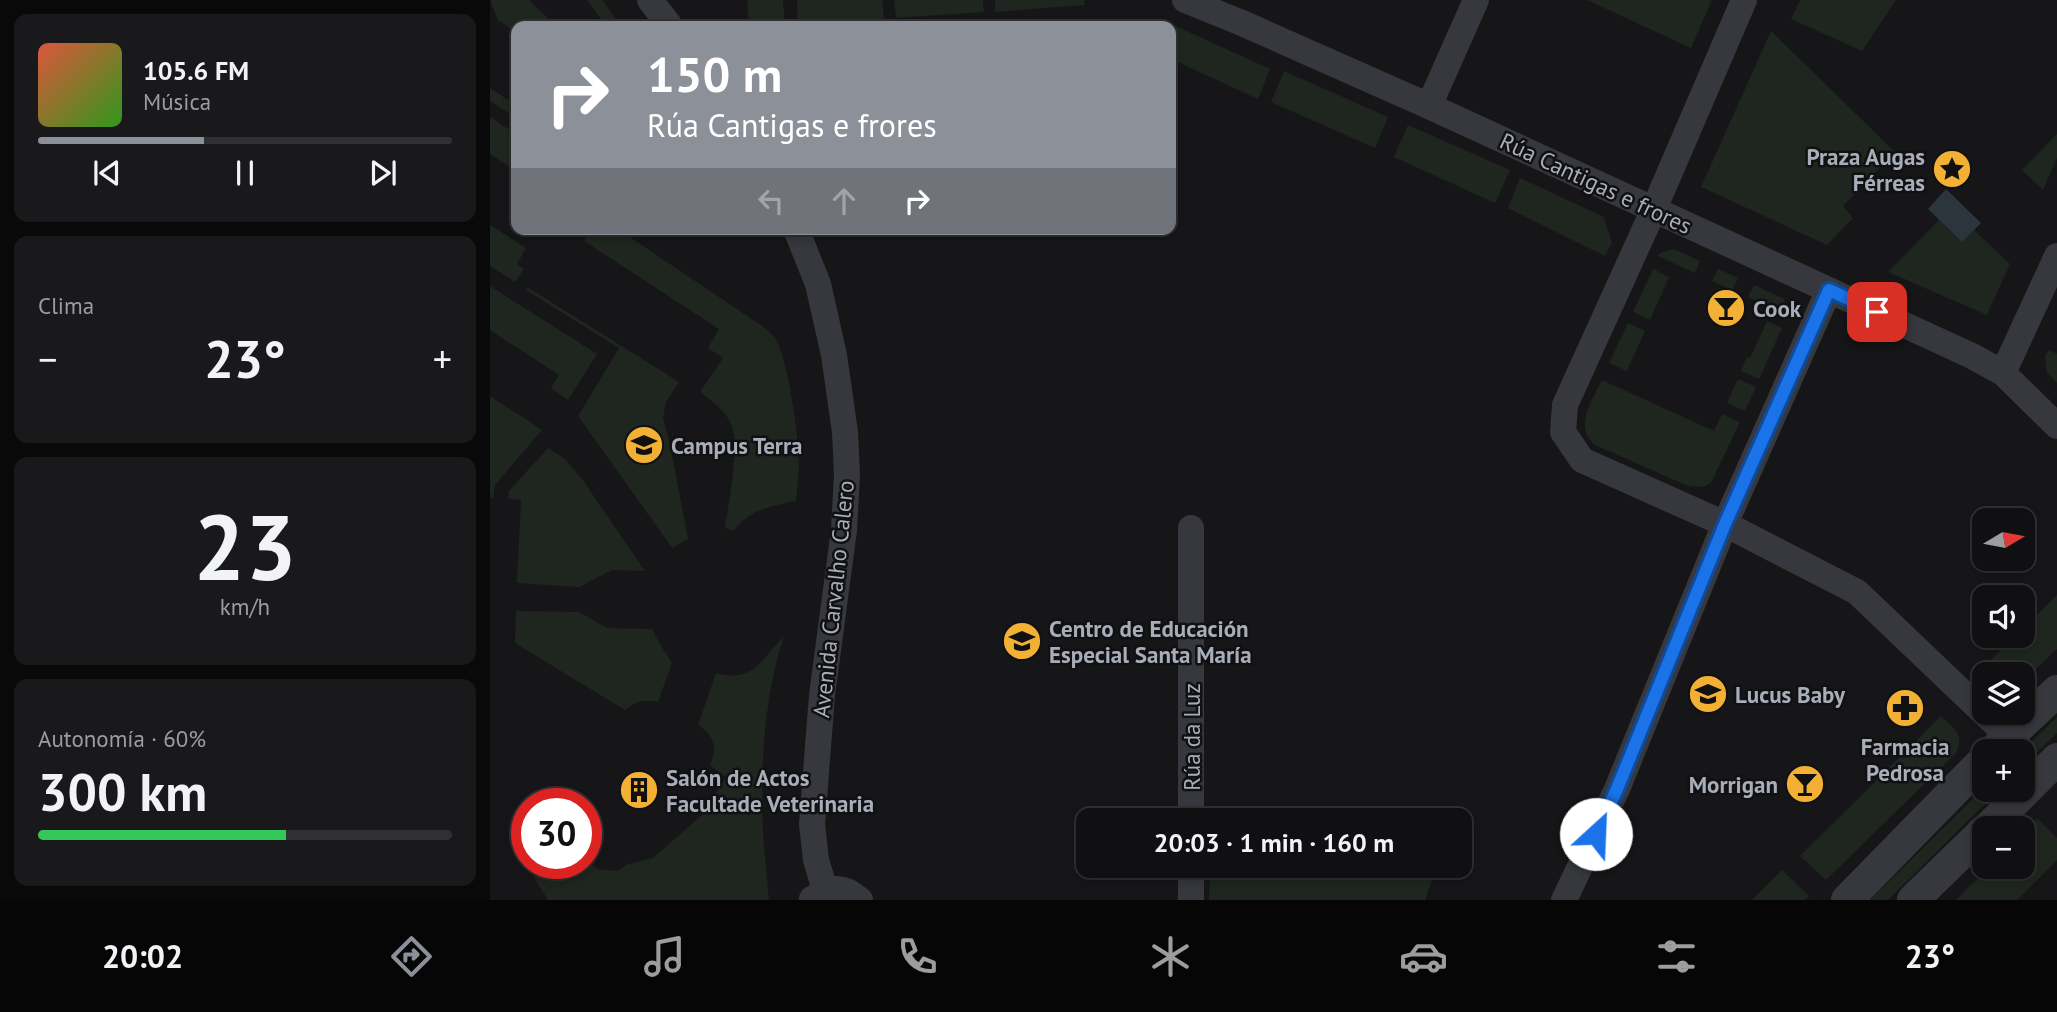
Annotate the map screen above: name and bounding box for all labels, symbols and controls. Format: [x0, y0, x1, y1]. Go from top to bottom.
text: 150 m [647, 42, 782, 106]
icon: right [532, 49, 623, 140]
text: 105.6 FM [143, 54, 249, 87]
text: Música [143, 87, 211, 116]
text: Rúa Cantigas e frores [647, 104, 937, 146]
street label: Rúa Cantigas e frores [1496, 126, 1696, 240]
place label: Praza Augas Férreas [1806, 142, 1925, 197]
place icon: Praza Augas Férreas [1931, 148, 1973, 190]
icon: previous [88, 154, 126, 192]
icon: pause [226, 154, 264, 192]
icon: next [364, 154, 402, 192]
icon: left [752, 182, 790, 220]
icon: ahead [825, 182, 863, 220]
icon: right [898, 182, 936, 220]
pin [1847, 282, 1907, 342]
bar icon: Cook [1705, 287, 1747, 329]
text: Clima [38, 291, 94, 320]
icon: arrive [1858, 293, 1896, 331]
place label: Cook [1753, 294, 1802, 323]
text: 23° [204, 325, 286, 392]
text: − [38, 334, 57, 383]
text: + [433, 334, 452, 383]
school or university icon: Campus Terra [623, 424, 665, 466]
place label: Campus Terra [671, 431, 802, 460]
street label: Avenida Carvalho Calero [806, 479, 860, 719]
text: 23 [193, 487, 297, 605]
north arrow [1972, 508, 2035, 570]
map controls [1972, 508, 2035, 879]
button: sound [1972, 585, 2035, 648]
text: km/h [220, 592, 270, 621]
place label: Centro de Educación Especial Santa María [1049, 614, 1252, 669]
school or university icon: Centro de Educación Especial Santa María [1001, 620, 1043, 662]
button: layers [1972, 662, 2035, 725]
school or university icon: Lucus Baby [1687, 673, 1729, 715]
place label: Lucus Baby [1735, 680, 1846, 709]
street label: Rúa da Luz [1177, 683, 1206, 791]
pharmacy icon: Farmacia Pedrosa [1884, 687, 1926, 729]
text: Autonomía · 60% [38, 724, 206, 753]
place label: Farmacia Pedrosa [1861, 732, 1949, 787]
button: + [1972, 739, 2035, 802]
text: 300 km [38, 758, 207, 825]
place label: Salón de Actos Facultade Veterinaria [666, 763, 874, 818]
bar icon: Morrigan [1784, 763, 1826, 805]
building icon: Salón de Actos Facultade Veterinaria [618, 769, 660, 811]
place label: Morrigan [1689, 770, 1778, 799]
speed limit sign: 30 [511, 788, 602, 879]
position arrow [1559, 797, 1633, 871]
button: − [1972, 816, 2035, 879]
text: 20:03 · 1 min · 160 m [1154, 826, 1394, 859]
icon: directions [387, 932, 436, 981]
icon: music [640, 932, 689, 981]
icon: phone [893, 932, 942, 981]
icon: climate [1146, 932, 1195, 981]
icon: car [1399, 932, 1448, 981]
icon: filters [1652, 932, 1701, 981]
text: 20:02 [102, 935, 183, 977]
text: 23° [1905, 935, 1955, 977]

